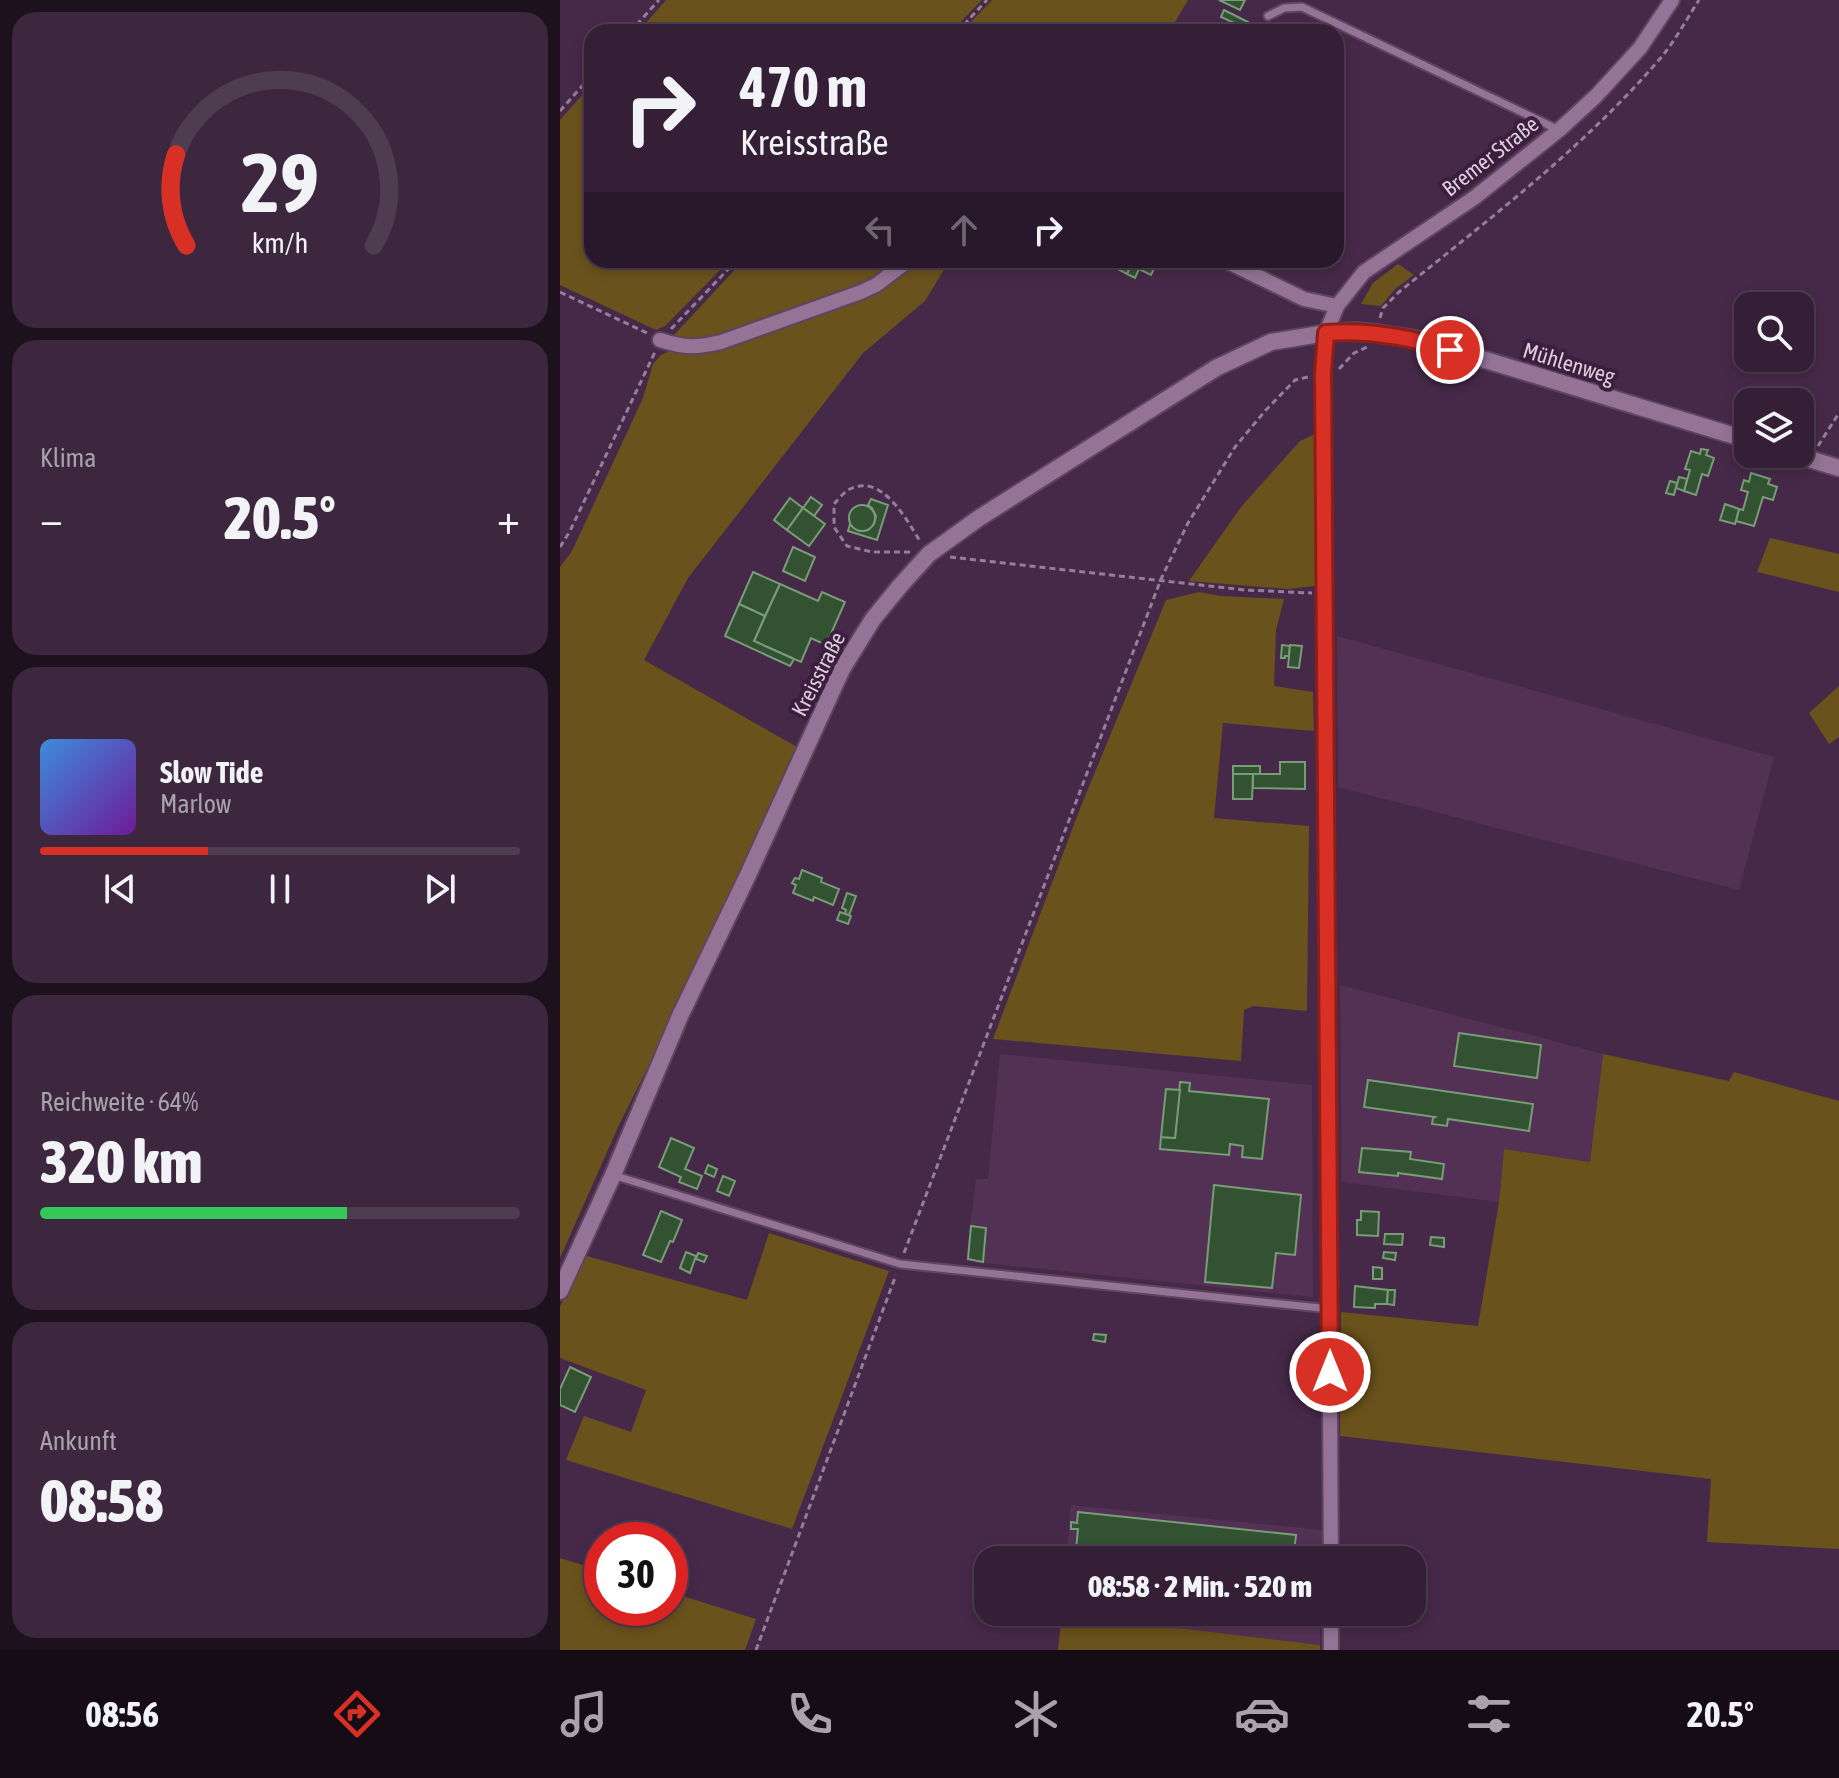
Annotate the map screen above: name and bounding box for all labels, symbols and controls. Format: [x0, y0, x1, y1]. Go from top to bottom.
text: 470 m [740, 55, 867, 119]
icon: right [608, 56, 712, 160]
street label: Bremer Straße [1437, 111, 1543, 201]
text: Kreisstraße [740, 121, 889, 163]
text: 29 [241, 133, 319, 229]
icon: left [858, 208, 902, 252]
icon: ahead [942, 208, 986, 252]
icon: right [1026, 208, 1070, 252]
text: km/h [252, 226, 308, 259]
map controls [1734, 292, 1814, 468]
button: search [1734, 292, 1814, 372]
pin [1416, 316, 1484, 384]
icon: arrive [1428, 328, 1472, 372]
street label: Mühlenweg [1520, 337, 1619, 389]
button: layers [1734, 388, 1814, 468]
text: Klima [40, 443, 96, 473]
text: 20.5° [224, 483, 336, 552]
text: − [40, 493, 63, 543]
text: + [497, 493, 520, 543]
street label: Kreisstraße [786, 628, 850, 720]
text: Slow Tide [160, 755, 263, 789]
text: Marlow [160, 789, 231, 819]
icon: previous [98, 867, 142, 911]
icon: pause [258, 867, 302, 911]
icon: next [418, 867, 462, 911]
text: Reichweite · 64% [40, 1087, 198, 1117]
text: 320 km [40, 1127, 202, 1196]
position arrow [1288, 1330, 1372, 1414]
text: Ankunft [40, 1426, 117, 1456]
text: 08:58 [40, 1466, 163, 1535]
speed limit sign: 30 [584, 1522, 688, 1626]
text: 08:58 · 2 Min. · 520 m [1088, 1569, 1312, 1603]
icon: directions [329, 1686, 385, 1742]
icon: music [556, 1686, 612, 1742]
icon: phone [782, 1686, 838, 1742]
icon: climate [1008, 1686, 1064, 1742]
icon: car [1234, 1686, 1290, 1742]
icon: filters [1461, 1686, 1517, 1742]
text: 08:56 [85, 1693, 159, 1735]
text: 20.5° [1687, 1693, 1754, 1735]

